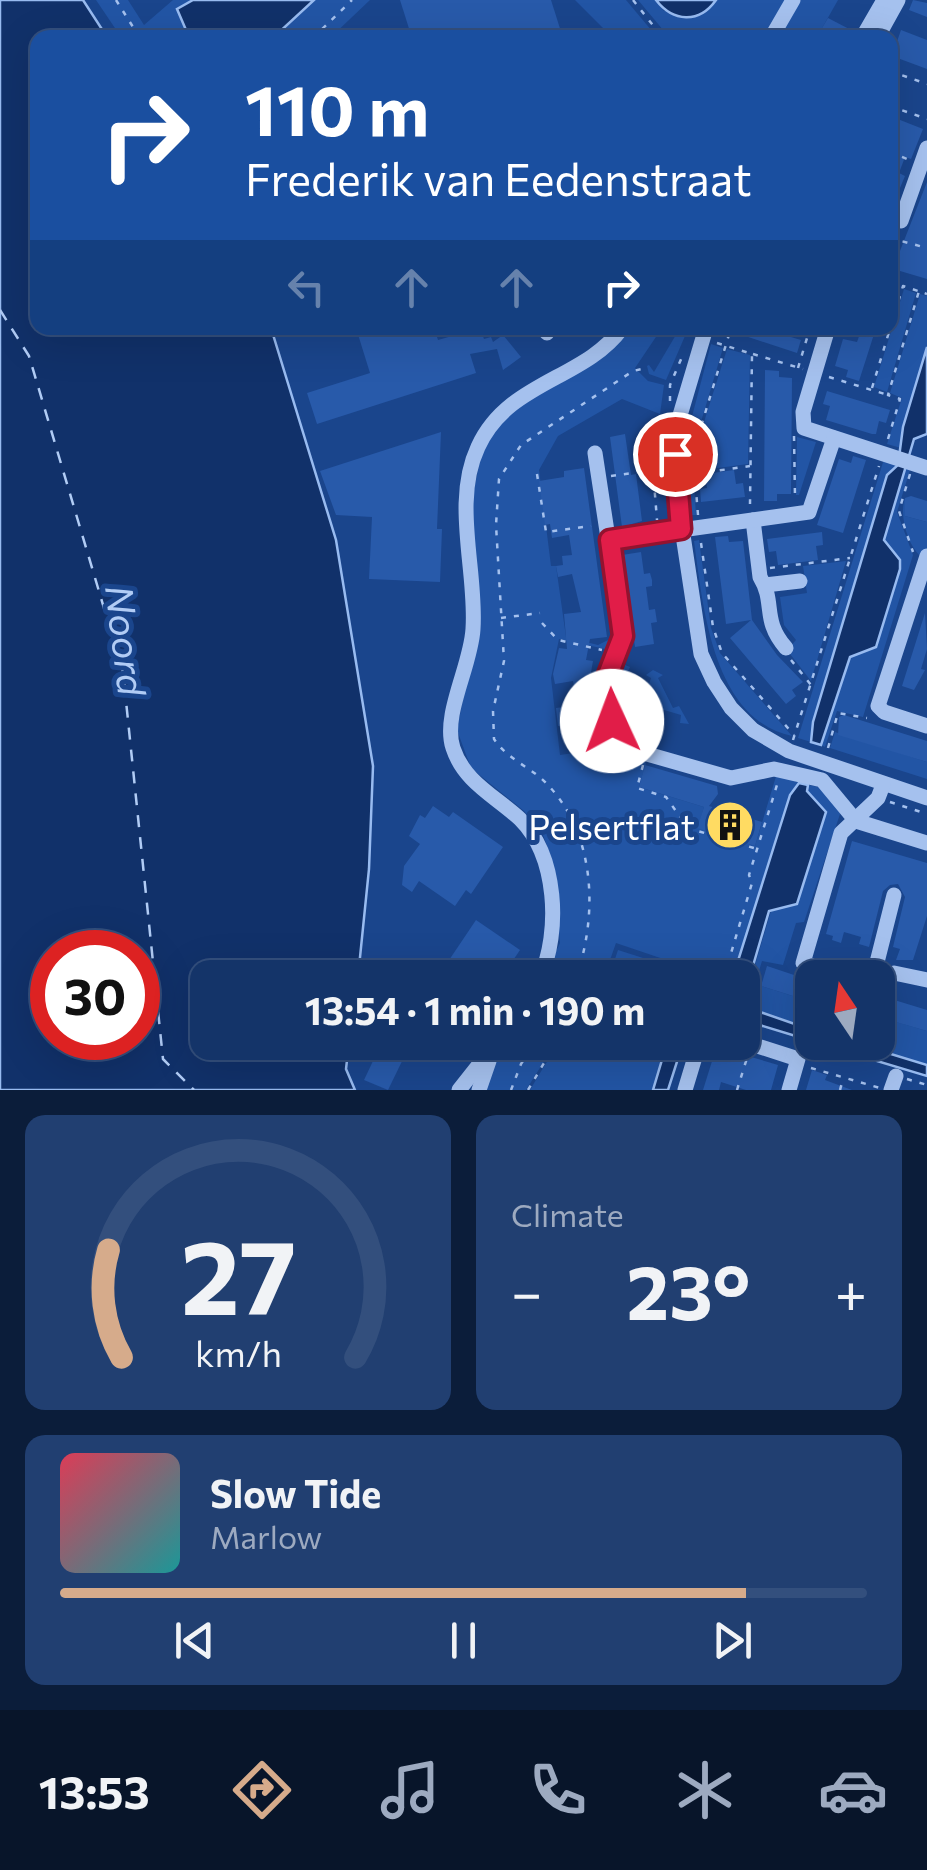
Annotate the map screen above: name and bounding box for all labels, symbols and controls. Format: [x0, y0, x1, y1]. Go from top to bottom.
text: 110 m [245, 65, 429, 150]
icon: right [80, 70, 210, 200]
text: Frederik van Eedenstraat [245, 150, 752, 205]
icon: left [279, 260, 334, 315]
icon: ahead [384, 260, 439, 315]
icon: ahead [489, 260, 544, 315]
icon: right [594, 260, 649, 315]
pin [633, 412, 718, 497]
icon: arrive [648, 427, 703, 482]
water label: Noord [97, 582, 157, 700]
position arrow [560, 669, 664, 773]
building icon: Pelsertflat [704, 799, 756, 851]
place label: Pelsertflat [528, 804, 695, 847]
speed limit sign: 30 [30, 930, 160, 1060]
north arrow [795, 960, 895, 1060]
map controls [795, 960, 895, 1060]
text: 13:54 · 1 min · 190 m [305, 986, 645, 1033]
text: Climate [511, 1194, 624, 1234]
text: 27 [180, 1209, 296, 1336]
text: 23° [627, 1244, 750, 1335]
text: − [511, 1257, 542, 1324]
text: + [835, 1257, 867, 1324]
text: km/h [195, 1331, 281, 1374]
text: Slow Tide [210, 1469, 381, 1516]
text: Marlow [210, 1516, 322, 1556]
icon: previous [167, 1613, 222, 1668]
icon: pause [436, 1613, 491, 1668]
icon: next [705, 1613, 760, 1668]
icon: directions [227, 1755, 297, 1825]
icon: music [375, 1755, 445, 1825]
icon: phone [523, 1755, 593, 1825]
icon: climate [670, 1755, 740, 1825]
icon: car [818, 1755, 888, 1825]
text: 13:53 [39, 1763, 150, 1818]

